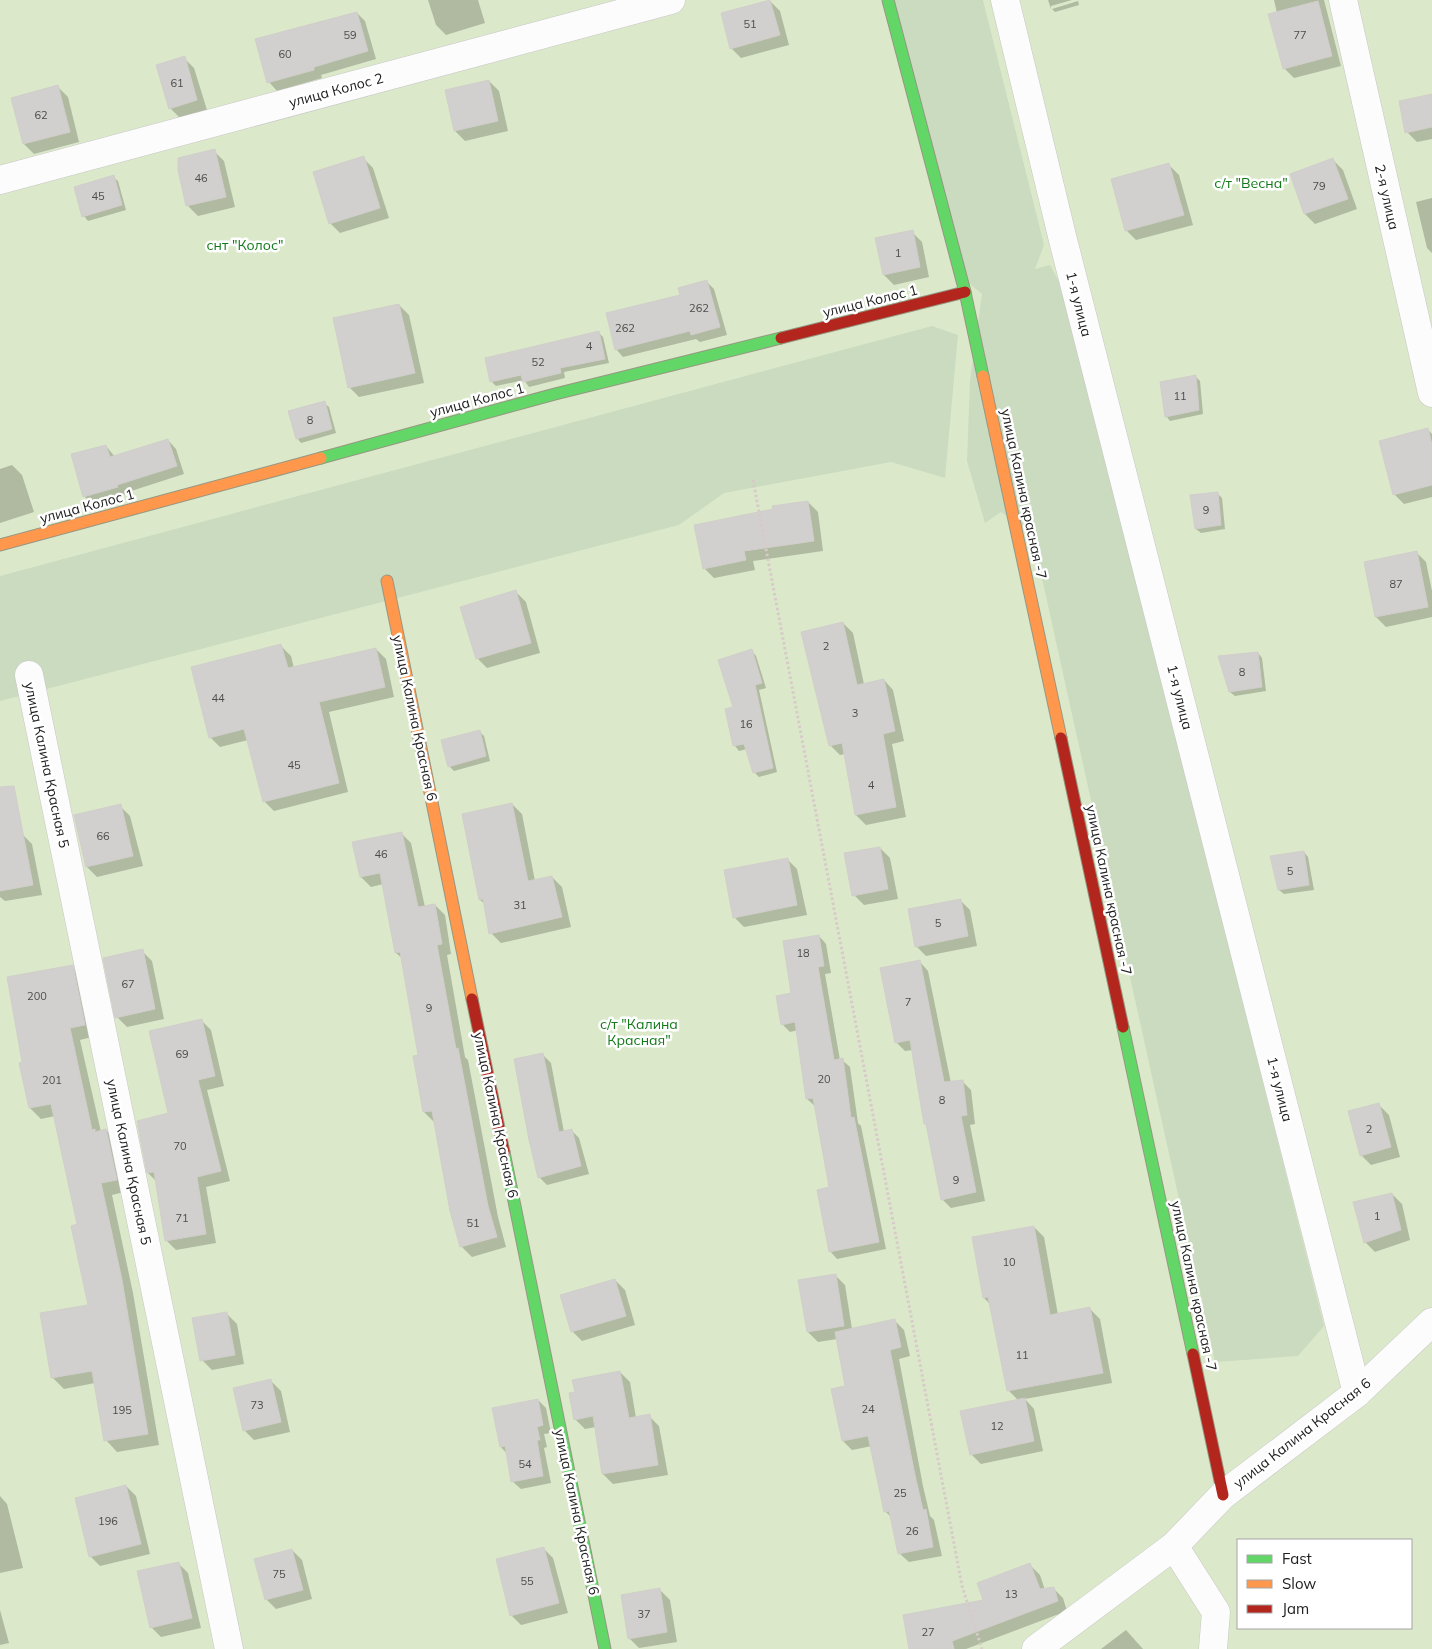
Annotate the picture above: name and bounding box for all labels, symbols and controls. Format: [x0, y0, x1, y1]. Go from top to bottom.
house number: 51 [743, 17, 757, 31]
house number: 59 [343, 28, 357, 42]
house number: 77 [1293, 28, 1307, 42]
house number: 60 [278, 47, 292, 61]
street label: улица Колос 2 [287, 69, 385, 111]
house number: 61 [170, 76, 184, 90]
house number: 62 [34, 108, 48, 122]
street label: 2-я улица [1371, 163, 1403, 231]
house number: 46 [194, 171, 208, 185]
park label: с/т "Весна" [1214, 174, 1288, 192]
house number: 79 [1312, 179, 1326, 193]
house number: 45 [91, 189, 105, 203]
park label: снт "Колос" [207, 236, 283, 254]
house number: 1 [895, 246, 901, 260]
street label: 1-я улица [1062, 270, 1096, 338]
street label: улица Колос 1 [821, 281, 919, 321]
house number: 262 [689, 301, 709, 315]
house number: 262 [615, 321, 635, 335]
house number: 4 [586, 339, 593, 353]
house number: 52 [531, 355, 545, 369]
street label: улица Колос 1 [428, 379, 526, 421]
house number: 11 [1173, 389, 1187, 403]
street label: улица Калина красная -7 [997, 407, 1051, 581]
house number: 8 [307, 413, 314, 427]
street label: улица Колос 1 [38, 485, 136, 527]
house number: 9 [1203, 503, 1209, 517]
house number: 87 [1389, 577, 1403, 591]
street label: улица Калина Красная 6 [389, 633, 441, 803]
house number: 2 [823, 639, 830, 653]
street label: 1-я улица [1163, 663, 1197, 731]
house number: 8 [1239, 665, 1246, 679]
street label: улица Калина Красная 5 [21, 680, 73, 850]
house number: 44 [211, 691, 225, 705]
house number: 3 [852, 706, 858, 720]
house number: 16 [739, 717, 753, 731]
house number: 45 [287, 758, 301, 772]
house number: 4 [868, 778, 875, 792]
street label: улица Калина красная -7 [1082, 803, 1136, 977]
house number: 66 [96, 829, 110, 843]
house number: 46 [374, 847, 388, 861]
house number: 5 [1287, 864, 1294, 878]
house number: 31 [513, 898, 527, 912]
house number: 5 [935, 916, 942, 930]
house number: 18 [796, 946, 810, 960]
house number: 67 [121, 977, 135, 991]
house number: 200 [27, 989, 47, 1003]
house number: 7 [905, 995, 911, 1009]
house number: 9 [426, 1001, 432, 1015]
park label: с/т "Калина Красная" [600, 1015, 678, 1049]
street label: улица Калина Красная 6 [470, 1030, 522, 1200]
house number: 69 [175, 1047, 189, 1061]
street label: 1-я улица [1263, 1055, 1297, 1123]
house number: 20 [817, 1072, 831, 1086]
house number: 201 [42, 1073, 62, 1087]
street label: улица Калина Красная 5 [103, 1077, 155, 1247]
house number: 8 [939, 1093, 946, 1107]
house number: 2 [1366, 1122, 1373, 1136]
house number: 70 [173, 1139, 187, 1153]
house number: 9 [953, 1173, 959, 1187]
street label: улица Калина красная -7 [1167, 1199, 1221, 1373]
house number: 1 [1374, 1209, 1380, 1223]
house number: 71 [175, 1211, 189, 1225]
house number: 51 [466, 1216, 480, 1230]
house number: 10 [1002, 1255, 1016, 1269]
house number: 11 [1015, 1348, 1029, 1362]
street label: улица Калина Красная 6 [1230, 1374, 1374, 1492]
house number: 73 [250, 1398, 264, 1412]
house number: 24 [861, 1402, 875, 1416]
house number: 195 [112, 1403, 132, 1417]
house number: 12 [990, 1419, 1004, 1433]
street label: улица Калина Красная 6 [551, 1427, 603, 1597]
house number: 54 [518, 1457, 532, 1471]
house number: 25 [893, 1486, 907, 1500]
house number: 196 [98, 1514, 118, 1528]
house number: 26 [905, 1524, 919, 1538]
legend [1237, 1539, 1412, 1629]
text: Fast [1282, 1549, 1312, 1568]
house number: 75 [272, 1567, 286, 1581]
house number: 55 [520, 1574, 534, 1588]
text: Slow [1282, 1574, 1316, 1593]
house number: 13 [1004, 1587, 1018, 1601]
text: Jam [1282, 1599, 1309, 1618]
house number: 37 [637, 1607, 651, 1621]
house number: 27 [921, 1625, 935, 1639]

